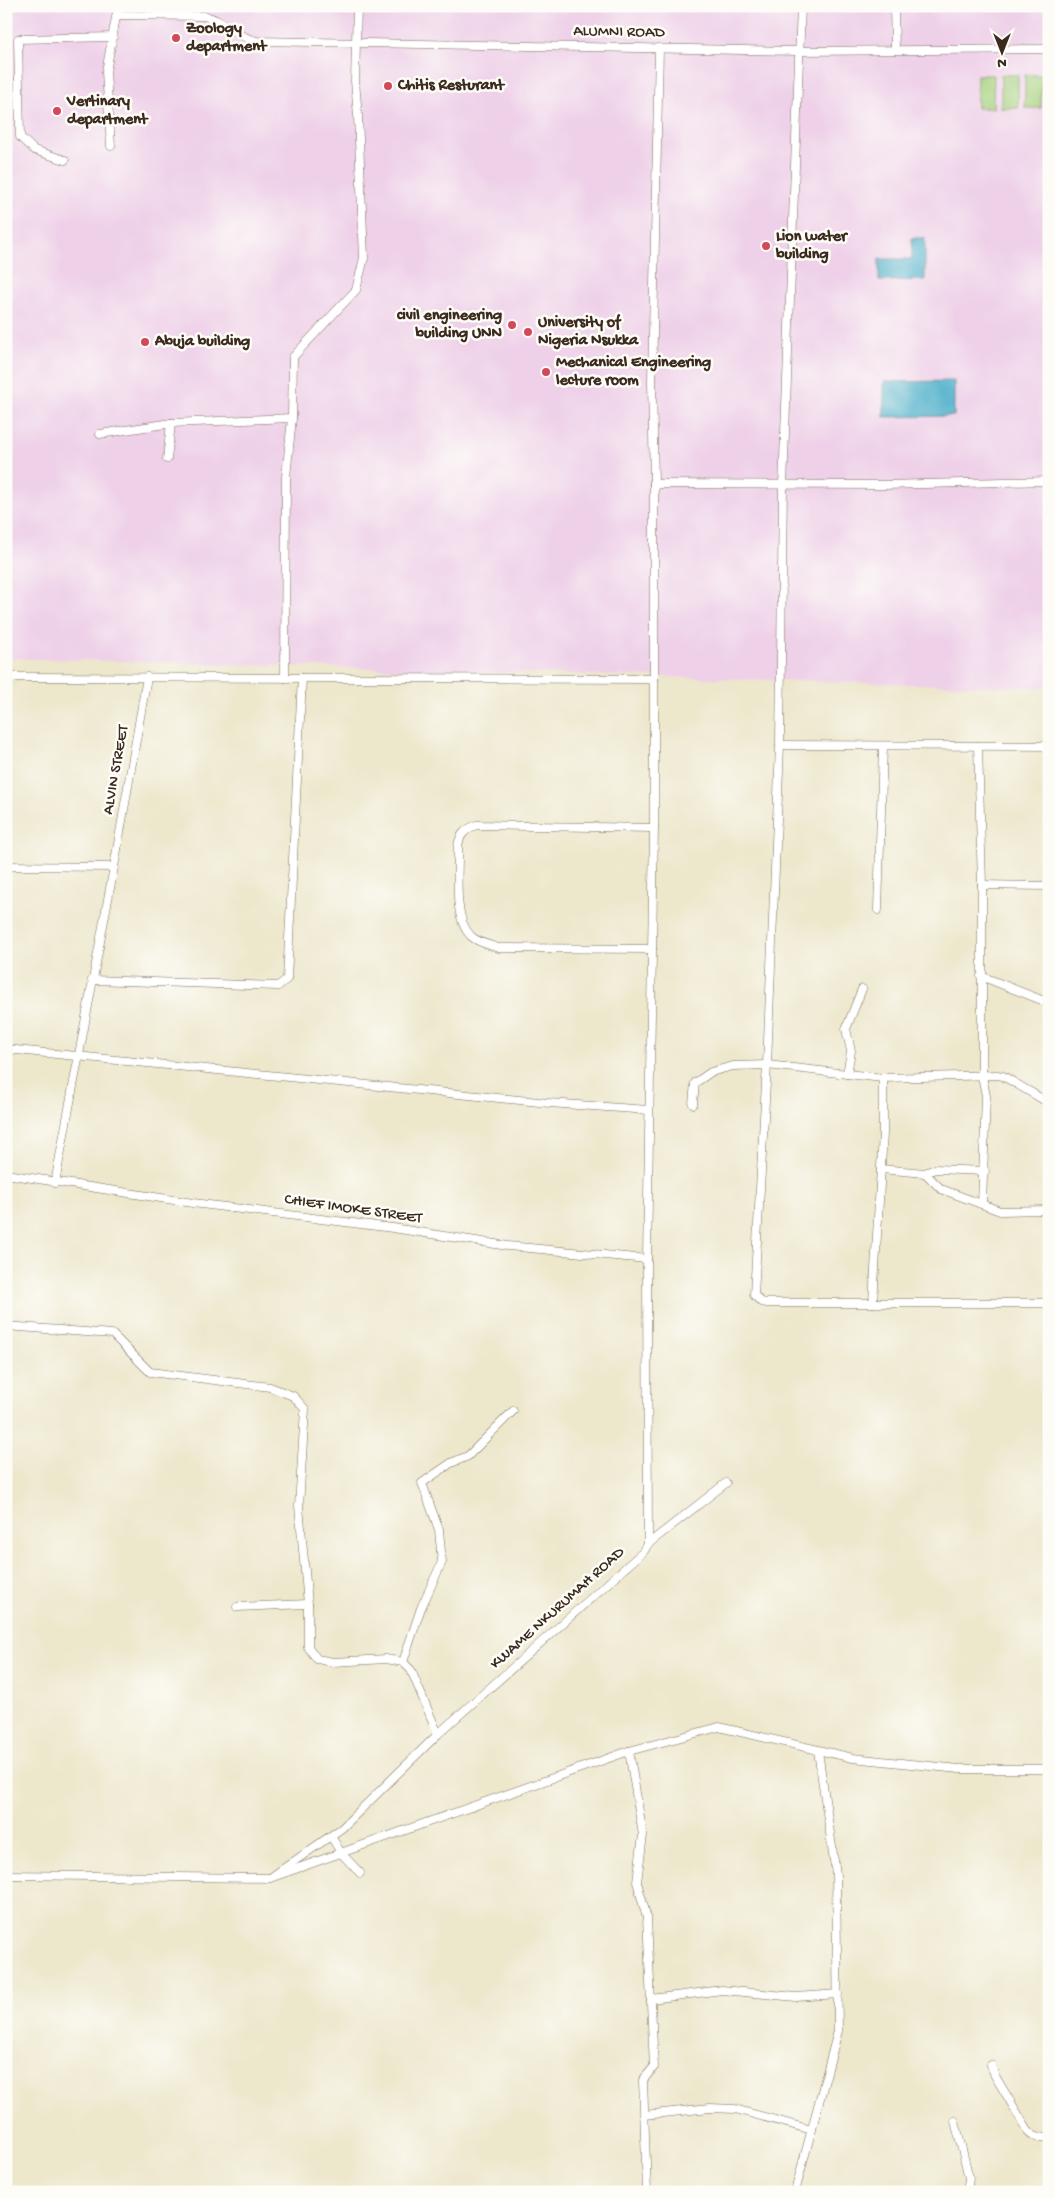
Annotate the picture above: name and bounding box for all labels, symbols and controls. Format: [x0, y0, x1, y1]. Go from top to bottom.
place label: Zoology department [186, 20, 268, 57]
street label: ALUMNI ROAD [573, 23, 666, 43]
north arrow [978, 28, 1028, 78]
marker: Zoology department [170, 32, 182, 44]
text: N [997, 54, 1007, 71]
place label: Chitis Resturant [397, 77, 505, 96]
marker: Chitis Resturant [382, 80, 394, 92]
place label: Vertinary department [66, 93, 149, 130]
marker: Vertinary department [51, 105, 63, 117]
place label: Lion water building [775, 228, 849, 265]
marker: Lion water building [760, 240, 772, 252]
place label: civil engineering building UNN [397, 307, 503, 344]
place label: University of Nigeria Nsukka [538, 313, 639, 351]
marker: civil engineering building UNN [506, 319, 518, 331]
marker: University of Nigeria Nsukka [522, 326, 534, 338]
place label: Abuja building [154, 333, 250, 352]
marker: Abuja building [139, 336, 151, 348]
place label: Mechanical Engineering lecture room [555, 354, 711, 391]
marker: Mechanical Engineering lecture room [540, 366, 552, 378]
street label: ALVIN STREET [100, 723, 134, 816]
street label: CHIEF IMOKE STREET [283, 1191, 424, 1229]
street label: KWAME NKURUMAH ROAD [487, 1543, 629, 1674]

